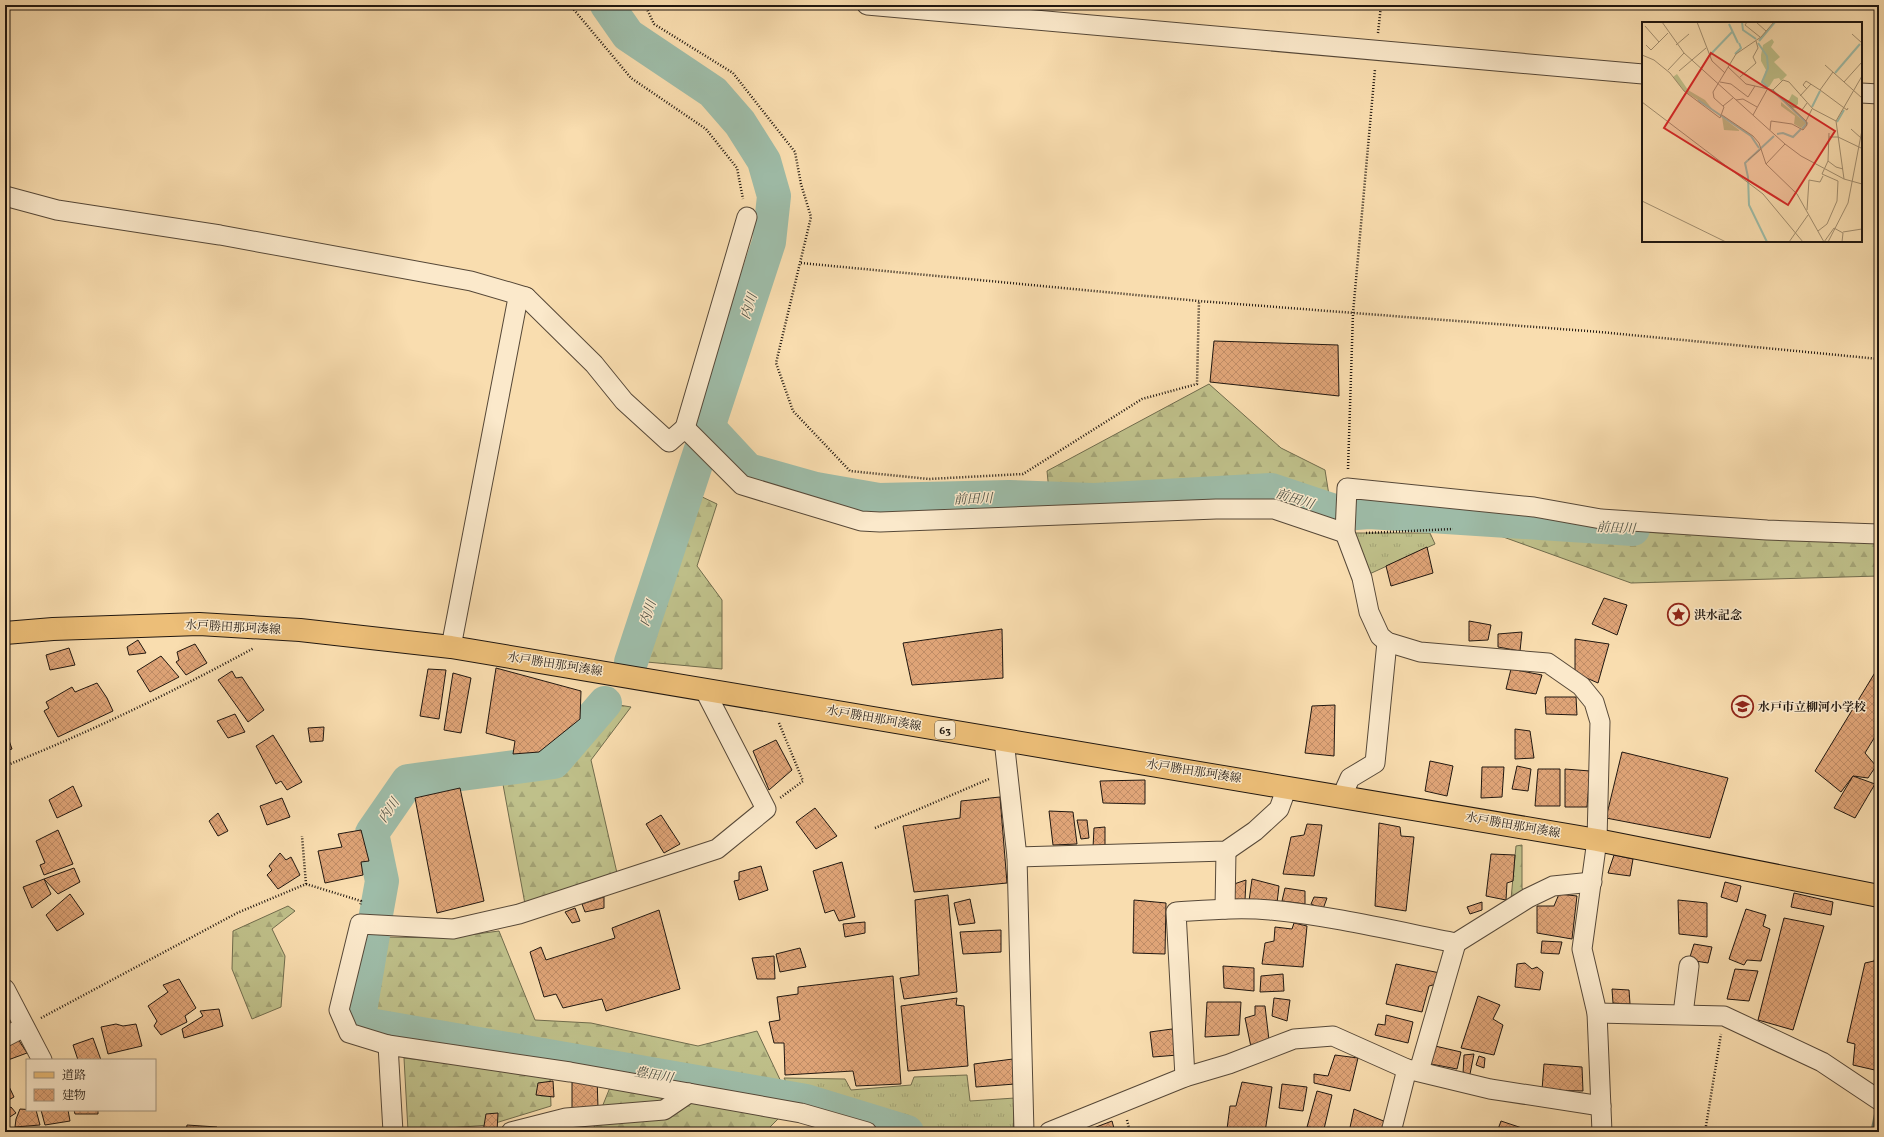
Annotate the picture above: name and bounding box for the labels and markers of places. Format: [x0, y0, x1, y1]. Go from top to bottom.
place icon: 洪水記念 [1666, 602, 1692, 628]
place label: 洪水記念 [1694, 608, 1742, 624]
school or university icon: 水戸市立柳河小学校 [1729, 694, 1755, 720]
place label: 水戸市立柳河小学校 [1758, 700, 1866, 716]

